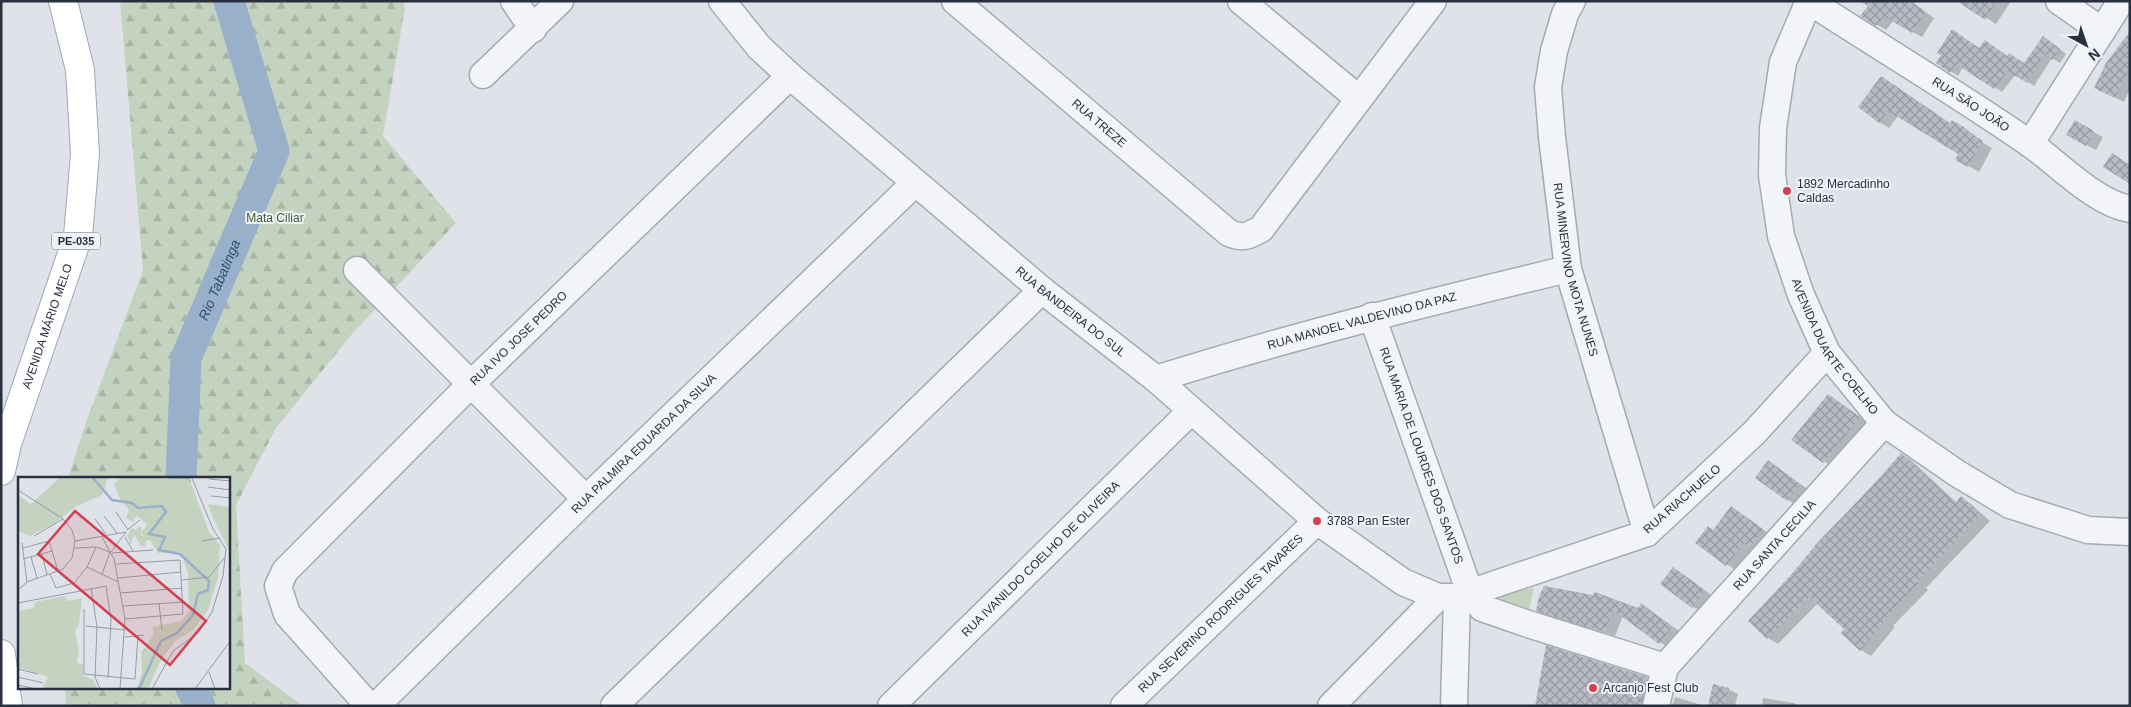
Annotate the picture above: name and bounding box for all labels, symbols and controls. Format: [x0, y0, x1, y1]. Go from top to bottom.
north arrow [2061, 20, 2111, 70]
text: N [2085, 46, 2103, 64]
street label: RUA SÃO JOÃO [1930, 74, 2012, 135]
street label: RUA TREZE [1069, 96, 1129, 150]
place label: 1892 Mercadinho Caldas [1797, 177, 1890, 205]
street label: RUA MINERVINO MOTA NUNES [1551, 182, 1601, 358]
marker: 1892 Mercadinho Caldas [1781, 185, 1793, 197]
park label: Mata Ciliar [246, 211, 304, 225]
road number: PE-035 [52, 232, 100, 250]
water label: Rio Tabatinga [195, 237, 243, 323]
street label: AVENIDA MÁRIO MELO [19, 262, 75, 391]
street label: RUA BANDEIRA DO SUL [1013, 264, 1129, 360]
street label: AVENIDA DUARTE COELHO [1789, 277, 1881, 417]
street label: RUA IVO JOSE PEDRO [467, 288, 570, 388]
street label: RUA MANOEL VALDEVINO DA PAZ [1266, 289, 1458, 352]
street label: RUA MARIA DE LOURDES DOS SANTOS [1377, 345, 1466, 566]
street label: RUA PALMIRA EDUARDA DA SILVA [568, 371, 719, 516]
street label: RUA RIACHUELO [1640, 462, 1724, 536]
inset map [18, 477, 230, 690]
street label: RUA IVANILDO COELHO DE OLIVEIRA [959, 478, 1123, 640]
street label: RUA SANTA CECILIA [1730, 497, 1819, 593]
place label: 3788 Pan Ester [1327, 514, 1410, 528]
marker: 3788 Pan Ester [1311, 515, 1323, 527]
street label: RUA SEVERINO RODRIGUES TAVARES [1135, 531, 1306, 695]
place label: Arcanjo Fest Club [1603, 681, 1699, 695]
marker: Arcanjo Fest Club [1587, 682, 1599, 694]

